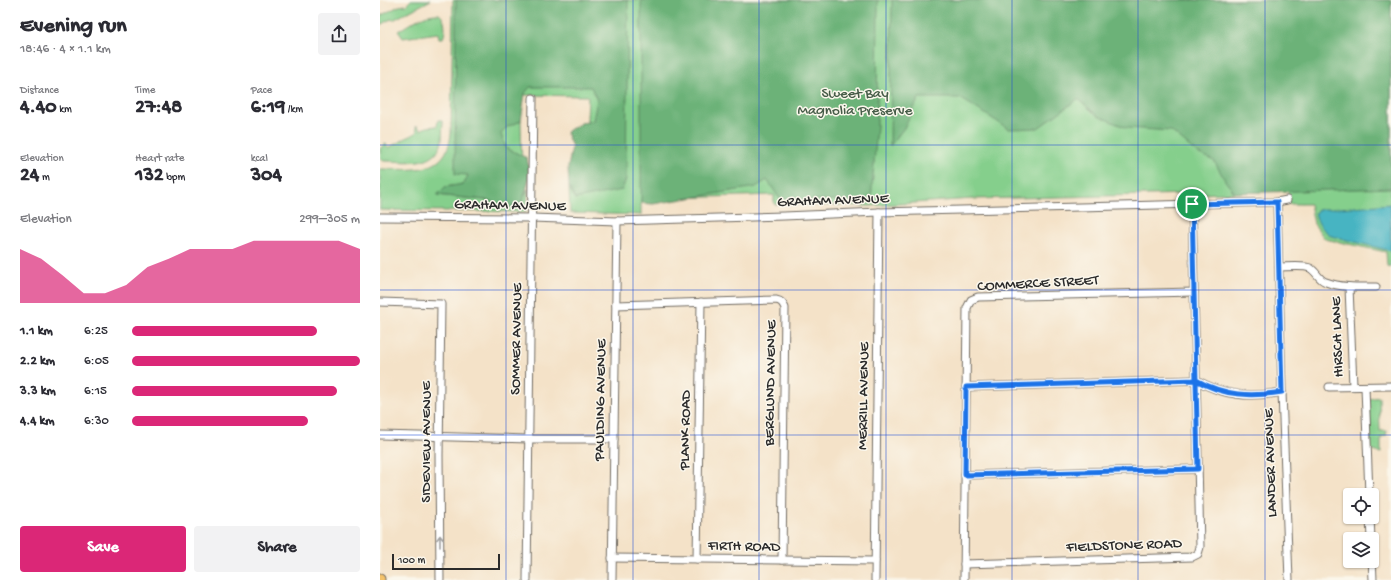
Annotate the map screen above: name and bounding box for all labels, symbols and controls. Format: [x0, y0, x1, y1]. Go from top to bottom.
button: share [318, 13, 360, 55]
text: Evening run [20, 14, 127, 40]
text: 18:46 · 4 × 1.1 km [20, 42, 111, 57]
text: Distance [20, 85, 59, 97]
text: Time [135, 85, 155, 97]
text: Pace [251, 85, 272, 97]
park label: Sweet Bay Magnolia Preserve [798, 85, 913, 120]
text: 4.40 [20, 97, 57, 120]
text: 27:48 [135, 97, 182, 120]
text: 6:19 [251, 97, 285, 120]
text: km [57, 104, 72, 116]
text: /km [285, 104, 303, 116]
text: Elevation [20, 153, 64, 165]
text: Heart rate [135, 153, 185, 165]
text: kcal [251, 153, 268, 165]
text: 24 [20, 165, 39, 188]
text: 132 [135, 165, 164, 188]
text: 304 [251, 165, 282, 188]
text: m [39, 172, 50, 184]
text: bpm [164, 172, 185, 184]
pin [1175, 187, 1209, 221]
street label: GRAHAM AVENUE [777, 190, 890, 212]
icon: arrive [1181, 193, 1203, 215]
street label: GRAHAM AVENUE [454, 196, 567, 216]
text: Elevation [20, 212, 72, 227]
text: 299–305 m [299, 212, 360, 227]
street label: COMMERCE STREET [977, 272, 1100, 296]
street label: SOMMER AVENUE [507, 282, 527, 395]
street label: HIRSCH LANE [1328, 296, 1348, 378]
street label: BERGLUND AVENUE [761, 319, 781, 447]
text: 1.1 km [20, 324, 53, 339]
text: 6:25 [84, 324, 108, 339]
street label: PAULDING AVENUE [591, 338, 611, 462]
street label: MERRILL AVENUE [854, 341, 874, 450]
text: 2.2 km [20, 354, 55, 369]
text: 6:05 [84, 354, 109, 369]
street label: SIDEVIEW AVENUE [418, 381, 436, 503]
text: 3.3 km [20, 384, 56, 399]
text: 6:15 [84, 384, 107, 399]
street label: PLANK ROAD [676, 390, 696, 471]
street label: LANDER AVENUE [1260, 408, 1282, 518]
text: 4.4 km [20, 414, 55, 429]
text: 6:30 [84, 414, 109, 429]
map controls [1343, 488, 1379, 568]
button: locate [1343, 488, 1379, 524]
button: Save [20, 526, 186, 572]
button: Share [194, 526, 360, 572]
button: layers [1343, 532, 1379, 568]
one-way arrow [436, 535, 444, 548]
street label: FIELDSTONE ROAD [1065, 535, 1182, 557]
street label: FIRTH ROAD [707, 537, 781, 557]
scale bar [392, 552, 500, 571]
text: 100 m [398, 555, 425, 567]

